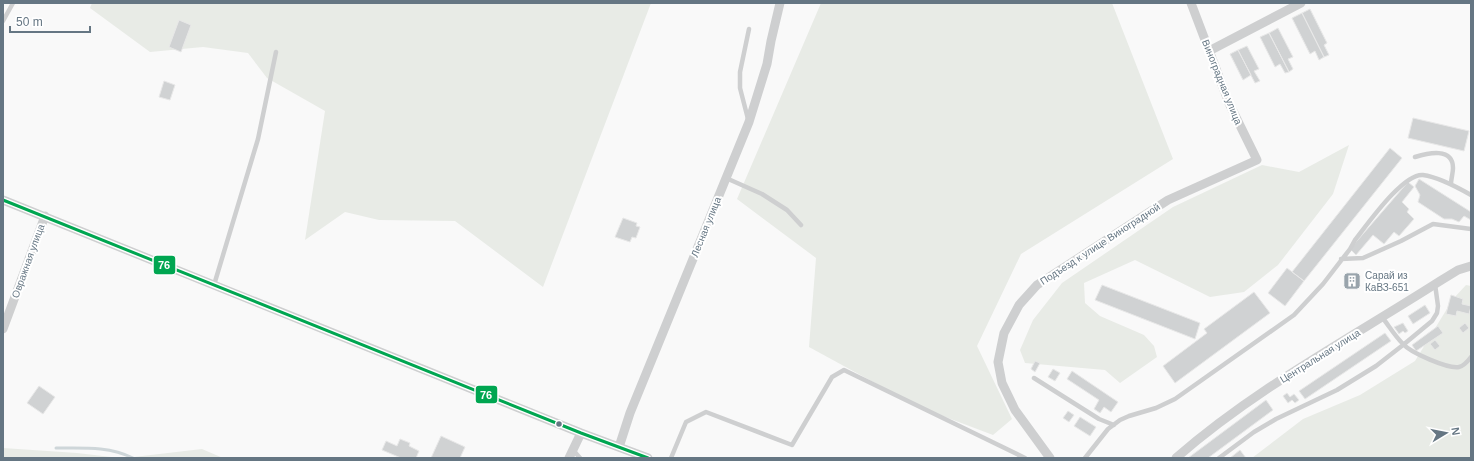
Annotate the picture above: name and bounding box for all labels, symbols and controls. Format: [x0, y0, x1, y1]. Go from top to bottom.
scale bar [10, 8, 90, 34]
text: 50 m [16, 15, 43, 29]
street label: Виноградная улица [1200, 38, 1244, 127]
street label: Лесная улица [689, 195, 723, 259]
street label: Подъезд к улице Виноградной [1038, 201, 1162, 287]
street label: Овражная улица [10, 222, 47, 299]
line badge: 76 [153, 255, 176, 275]
text: 76 [158, 259, 170, 271]
place label: Сарай из КаВЗ-651 [1365, 270, 1409, 293]
building icon: Сарай из КаВЗ-651 [1342, 271, 1362, 291]
street label: Центральная улица [1278, 327, 1362, 385]
line badge: 76 [475, 385, 498, 404]
text: 76 [480, 389, 492, 401]
north arrow [1426, 413, 1466, 453]
unlabelled marker [554, 419, 564, 429]
text: N [1449, 426, 1462, 436]

